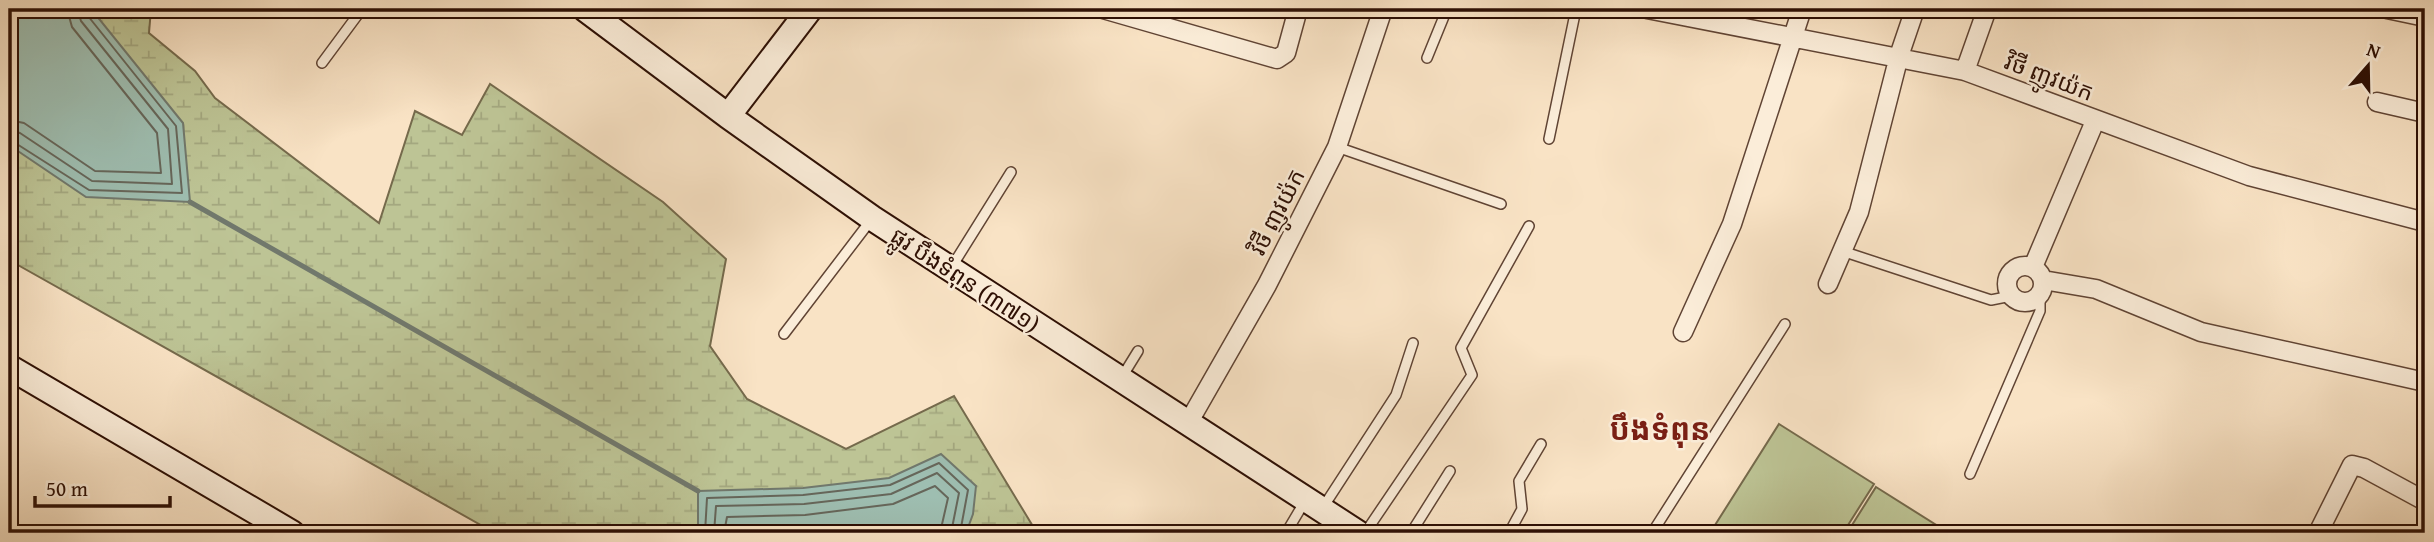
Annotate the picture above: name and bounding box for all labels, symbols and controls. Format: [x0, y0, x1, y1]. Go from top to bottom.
north arrow [2332, 32, 2402, 102]
text: N [2363, 35, 2385, 65]
street label: វិថី ញូវយ៉ក [1998, 44, 2099, 113]
street label: វិថី ញូវយ៉ក [1241, 163, 1317, 263]
street label: ផ្លូវ បឹងទំពុន (៣៧១) [881, 219, 1046, 345]
district label: បឹងទំពុន [1610, 407, 1710, 451]
scale bar [35, 465, 170, 509]
text: 50 m [46, 473, 88, 504]

